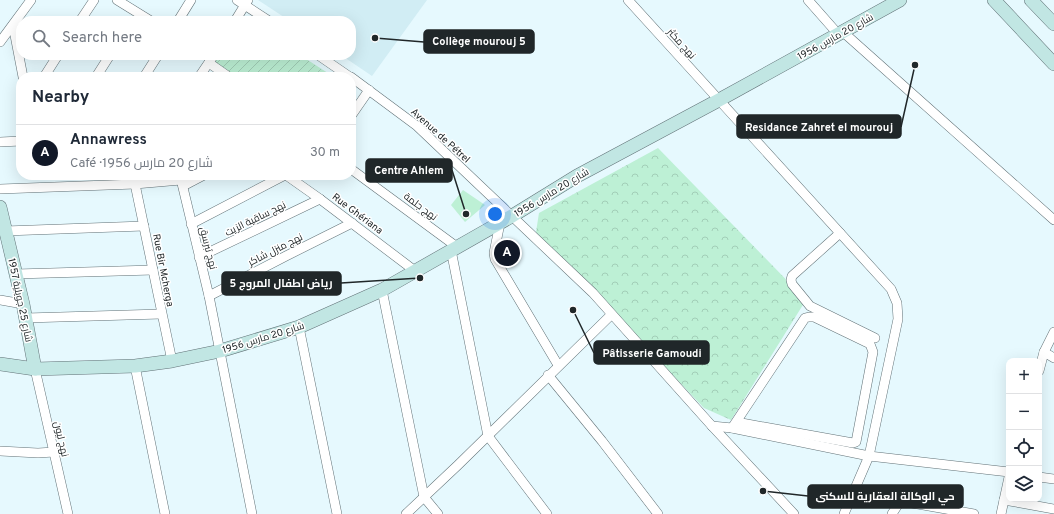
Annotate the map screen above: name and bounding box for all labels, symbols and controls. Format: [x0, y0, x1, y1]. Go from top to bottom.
street label: شارع 20 مارس 1956 [795, 11, 876, 64]
search box [16, 16, 356, 60]
street label: نهج مكثر [663, 25, 698, 62]
icon: search [30, 27, 52, 49]
text: Search here [62, 29, 142, 48]
callout: Collège mourouj 5 [424, 30, 534, 53]
text: Collège mourouj 5 [432, 35, 526, 49]
text: Nearby [32, 87, 89, 109]
street label: Avenue de Pétrel [407, 106, 473, 166]
callout: Residance Zahret el mourouj [737, 115, 901, 138]
text: Residance Zahret el mourouj [745, 121, 893, 135]
text: Annawress [70, 131, 147, 150]
text: A [40, 145, 50, 161]
text: 30 m [310, 145, 340, 161]
text: Café · شارع 20 مارس 1956 [70, 156, 213, 172]
callout: Centre Ahlem [366, 159, 452, 182]
text: Centre Ahlem [374, 164, 444, 178]
street label: شارع 20 مارس 1956 [512, 166, 592, 221]
street label: نهج جلمة [401, 190, 440, 224]
street label: Rue Ghériana [329, 191, 385, 238]
street label: نهج ساقية الزيت [223, 199, 288, 240]
your location [485, 204, 505, 224]
street label: نهج تبرسق [196, 226, 219, 271]
street label: نهج منزل شاكر [245, 231, 305, 270]
street label: Rue Bir Mcherga [149, 233, 176, 308]
pin: A [494, 238, 520, 268]
street label: شارع 25 جويلية 1957 [4, 257, 35, 344]
callout: رياض اطفال المروج 5 [222, 272, 341, 295]
text: رياض اطفال المروج 5 [230, 277, 332, 291]
street label: شارع 20 مارس 1956 [221, 320, 306, 357]
callout: Pâtisserie Gamoudi [594, 341, 709, 364]
text: Pâtisserie Gamoudi [602, 347, 702, 361]
map controls [1006, 358, 1042, 502]
button: + [1006, 358, 1042, 394]
button: − [1006, 394, 1042, 430]
street label: نهج ليون [50, 420, 71, 458]
button: locate [1006, 430, 1042, 466]
button: layers [1006, 466, 1042, 502]
callout: حي الوكالة العقارية للسكنى [808, 485, 963, 508]
text: حي الوكالة العقارية للسكنى [815, 490, 955, 506]

